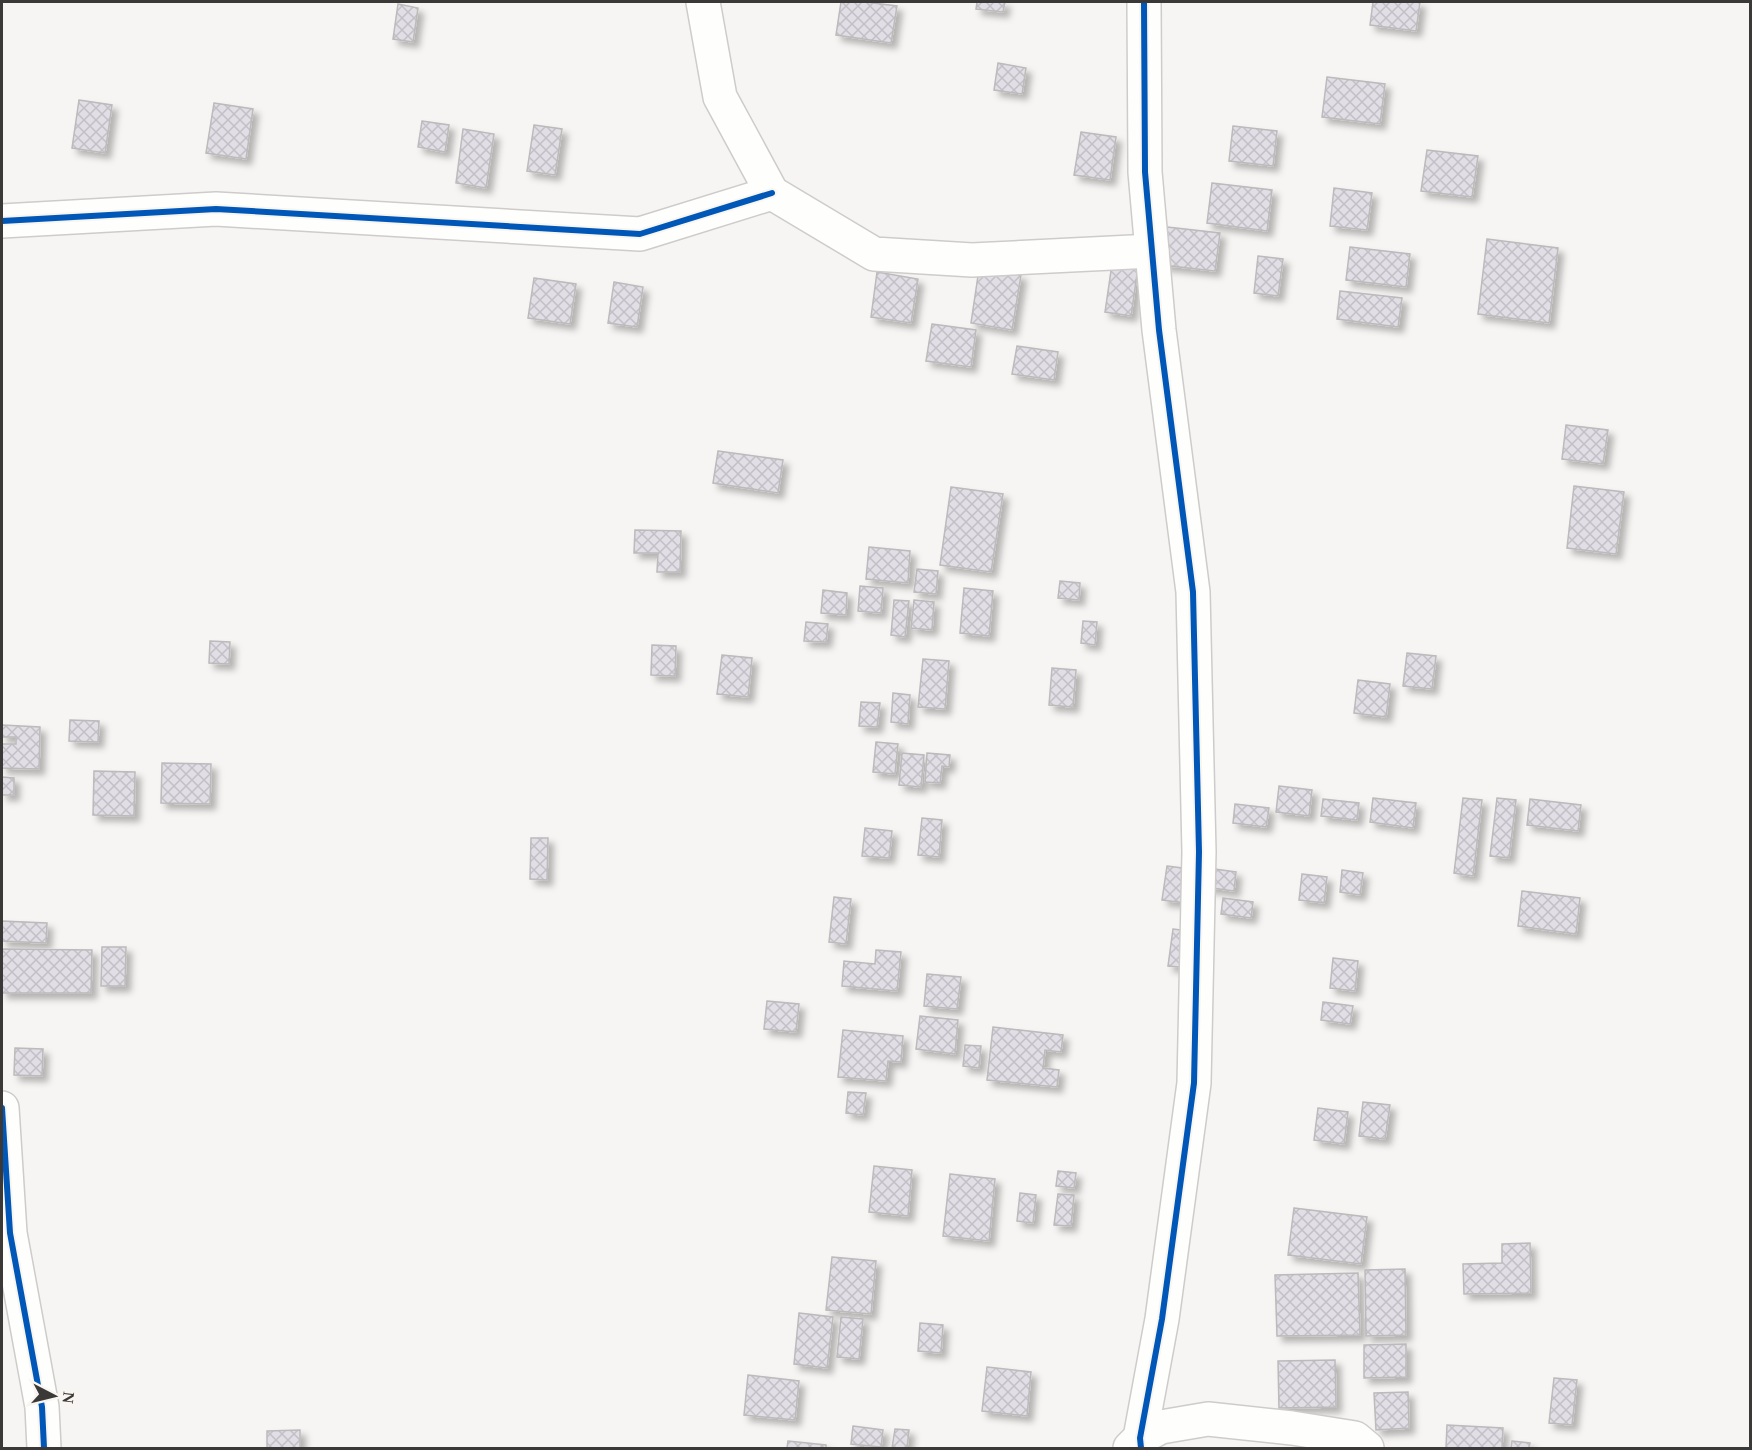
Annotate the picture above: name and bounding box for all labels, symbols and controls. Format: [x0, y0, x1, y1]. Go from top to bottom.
north arrow [24, 1366, 84, 1426]
text: N [59, 1391, 78, 1405]

